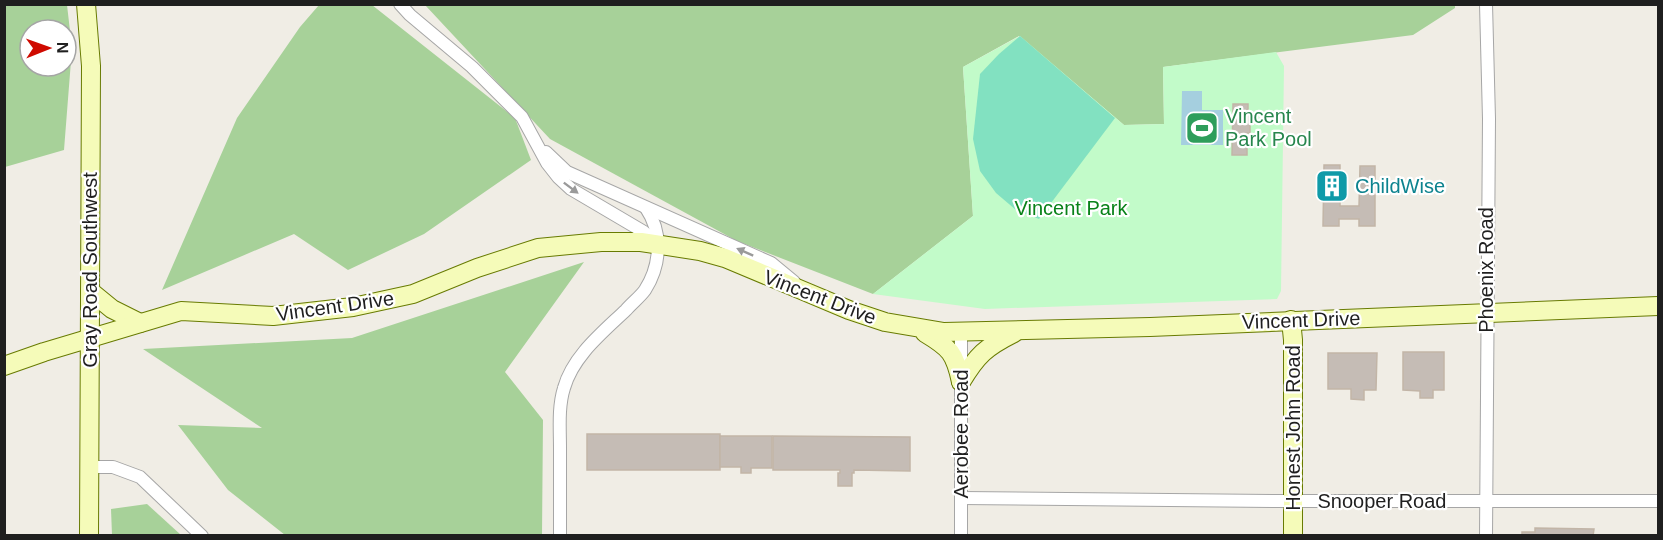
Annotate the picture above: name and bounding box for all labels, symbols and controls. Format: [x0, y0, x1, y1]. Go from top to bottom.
north arrow [18, 18, 78, 78]
text: N [54, 42, 71, 54]
place label: Vincent Park Pool [1225, 105, 1312, 150]
sports icon: Vincent Park Pool [1184, 110, 1220, 146]
building icon: ChildWise [1314, 168, 1350, 204]
street label: Gray Road Southwest [79, 172, 101, 368]
place label: ChildWise [1355, 175, 1445, 197]
one-way arrow [564, 182, 579, 194]
park label: Vincent Park [1014, 197, 1129, 219]
street label: Phoenix Road [1475, 207, 1497, 333]
one-way arrow [736, 247, 753, 256]
street label: Vincent Drive [761, 265, 879, 329]
street label: Vincent Drive [275, 287, 395, 325]
street label: Vincent Drive [1241, 307, 1361, 333]
street label: Honest John Road [1282, 345, 1304, 511]
street label: Aerobee Road [950, 370, 972, 498]
street label: Snooper Road [1318, 490, 1446, 512]

